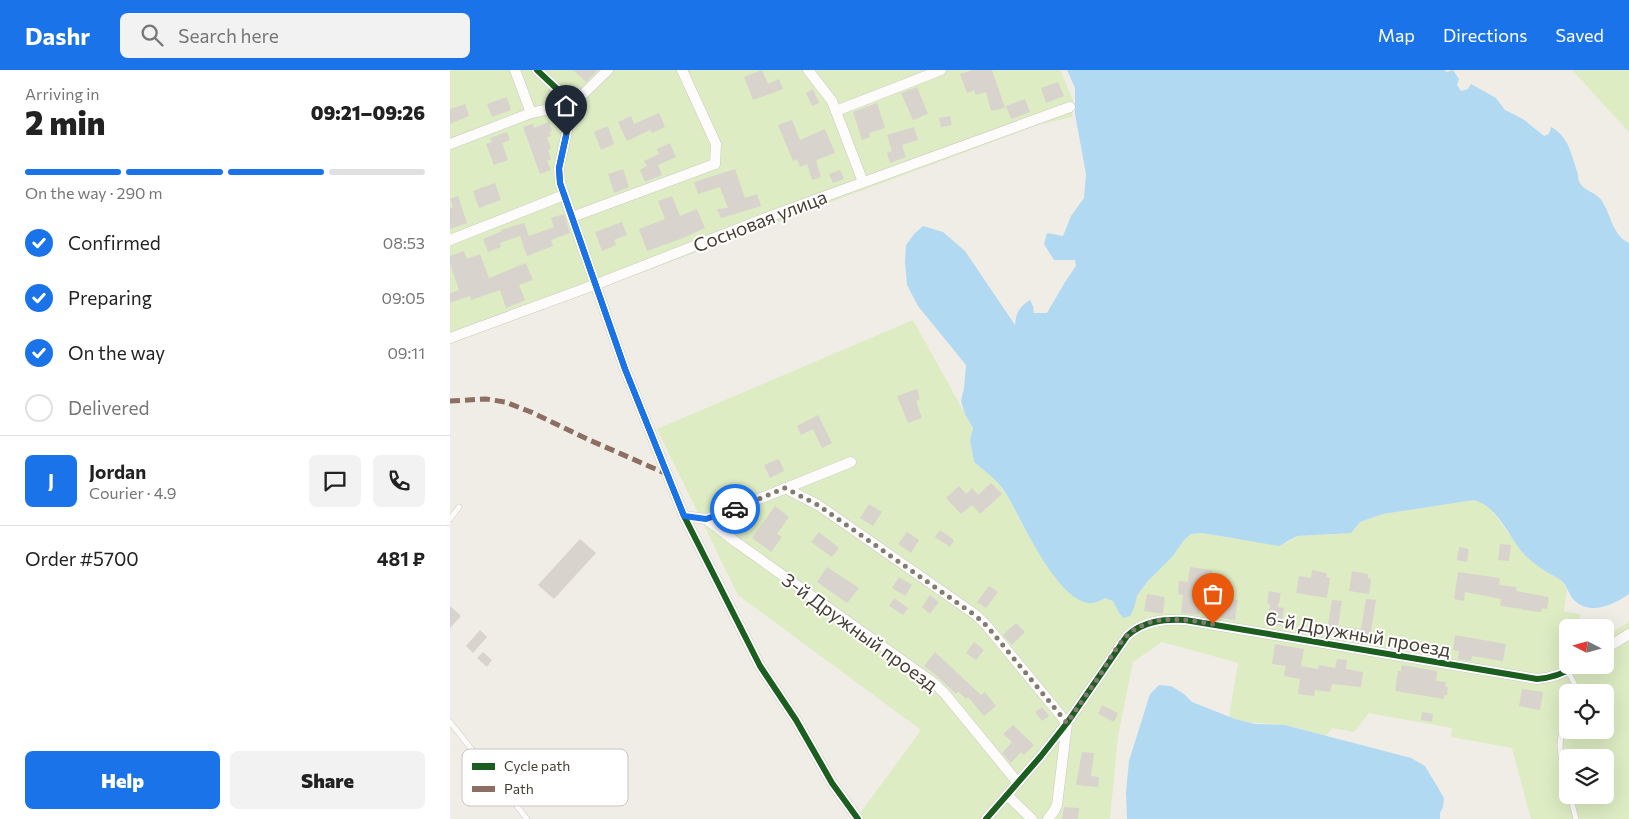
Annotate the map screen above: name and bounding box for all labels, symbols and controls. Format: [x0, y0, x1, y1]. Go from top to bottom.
search box [120, 13, 470, 58]
text: Dashr [25, 21, 90, 50]
icon: search [138, 21, 166, 49]
text: Search here [178, 24, 279, 47]
text: Map [1378, 24, 1415, 46]
text: Directions [1443, 24, 1527, 46]
text: Saved [1555, 24, 1604, 46]
text: Arriving in [25, 84, 99, 103]
pin [545, 85, 587, 136]
icon: home [552, 92, 580, 120]
text: 09:21–09:26 [311, 101, 425, 124]
text: 2 min [25, 102, 105, 142]
text: On the way · 290 m [25, 183, 163, 202]
street label: Сосновая улица [690, 184, 830, 257]
icon: check [25, 229, 53, 257]
text: Confirmed [68, 231, 161, 254]
text: 08:53 [383, 233, 425, 252]
icon: check [25, 284, 53, 312]
text: Preparing [68, 286, 152, 309]
text: 09:05 [381, 288, 425, 307]
icon: check [25, 339, 53, 367]
text: On the way [68, 341, 165, 364]
text: 09:11 [387, 343, 425, 362]
text: Delivered [68, 396, 149, 419]
button: chat [309, 455, 361, 507]
button: phone [373, 455, 425, 507]
text: Jordan [89, 460, 146, 483]
text: J [48, 469, 54, 492]
text: Courier · 4.9 [89, 483, 176, 502]
courier [710, 484, 760, 534]
icon: car [721, 495, 749, 523]
text: Order #5700 [25, 547, 139, 570]
text: 481 ₽ [377, 547, 425, 570]
street label: 3-й Дружный проезд [778, 567, 943, 696]
pin [1192, 573, 1234, 624]
icon: bag [1199, 580, 1227, 608]
street label: 6-й Дружный проезд [1264, 606, 1452, 661]
north arrow [1559, 619, 1614, 674]
map controls [1559, 619, 1614, 804]
button: locate [1559, 684, 1614, 739]
legend [462, 749, 628, 806]
button: layers [1559, 749, 1614, 804]
button: Help [25, 751, 220, 809]
button: Share [230, 751, 425, 809]
text: Cycle path [504, 757, 570, 774]
text: Path [504, 780, 534, 797]

